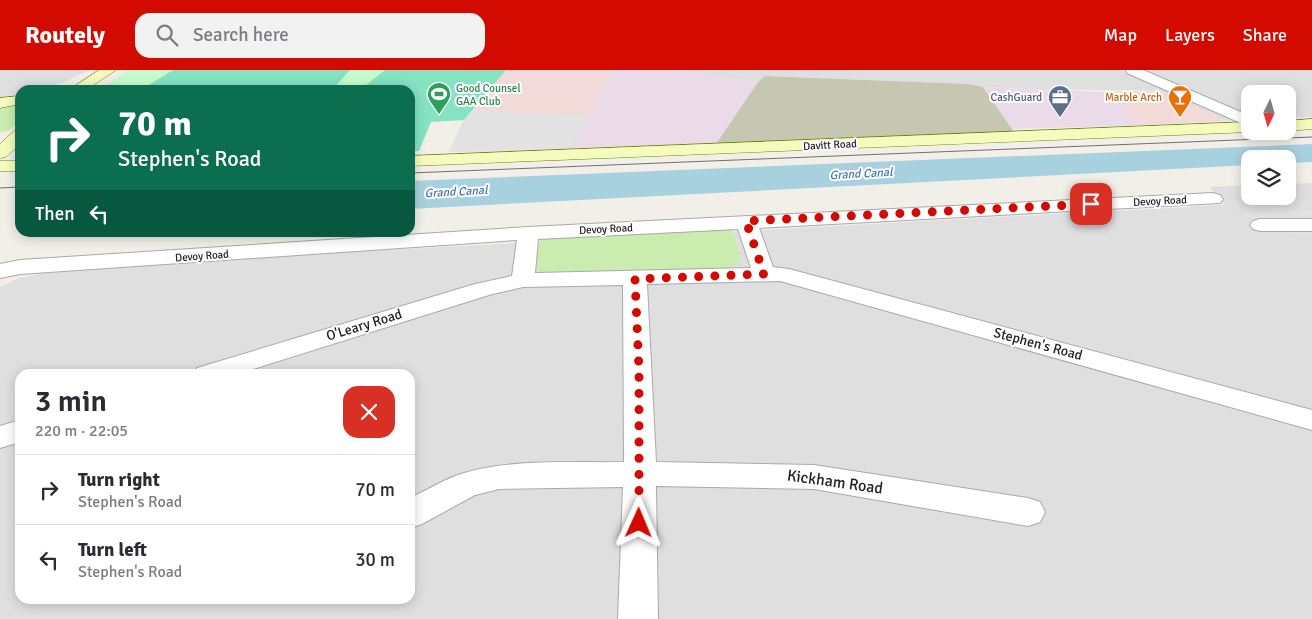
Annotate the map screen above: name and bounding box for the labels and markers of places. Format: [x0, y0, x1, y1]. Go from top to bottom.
sports icon: Good Counsel GAA Club [426, 81, 452, 115]
place label: Good Counsel GAA Club [456, 82, 521, 108]
office icon: CashGuard [1047, 84, 1073, 118]
bar icon: Marble Arch [1167, 84, 1193, 118]
place label: CashGuard [991, 91, 1042, 104]
place label: Marble Arch [1105, 91, 1162, 104]
pin [1070, 183, 1112, 225]

